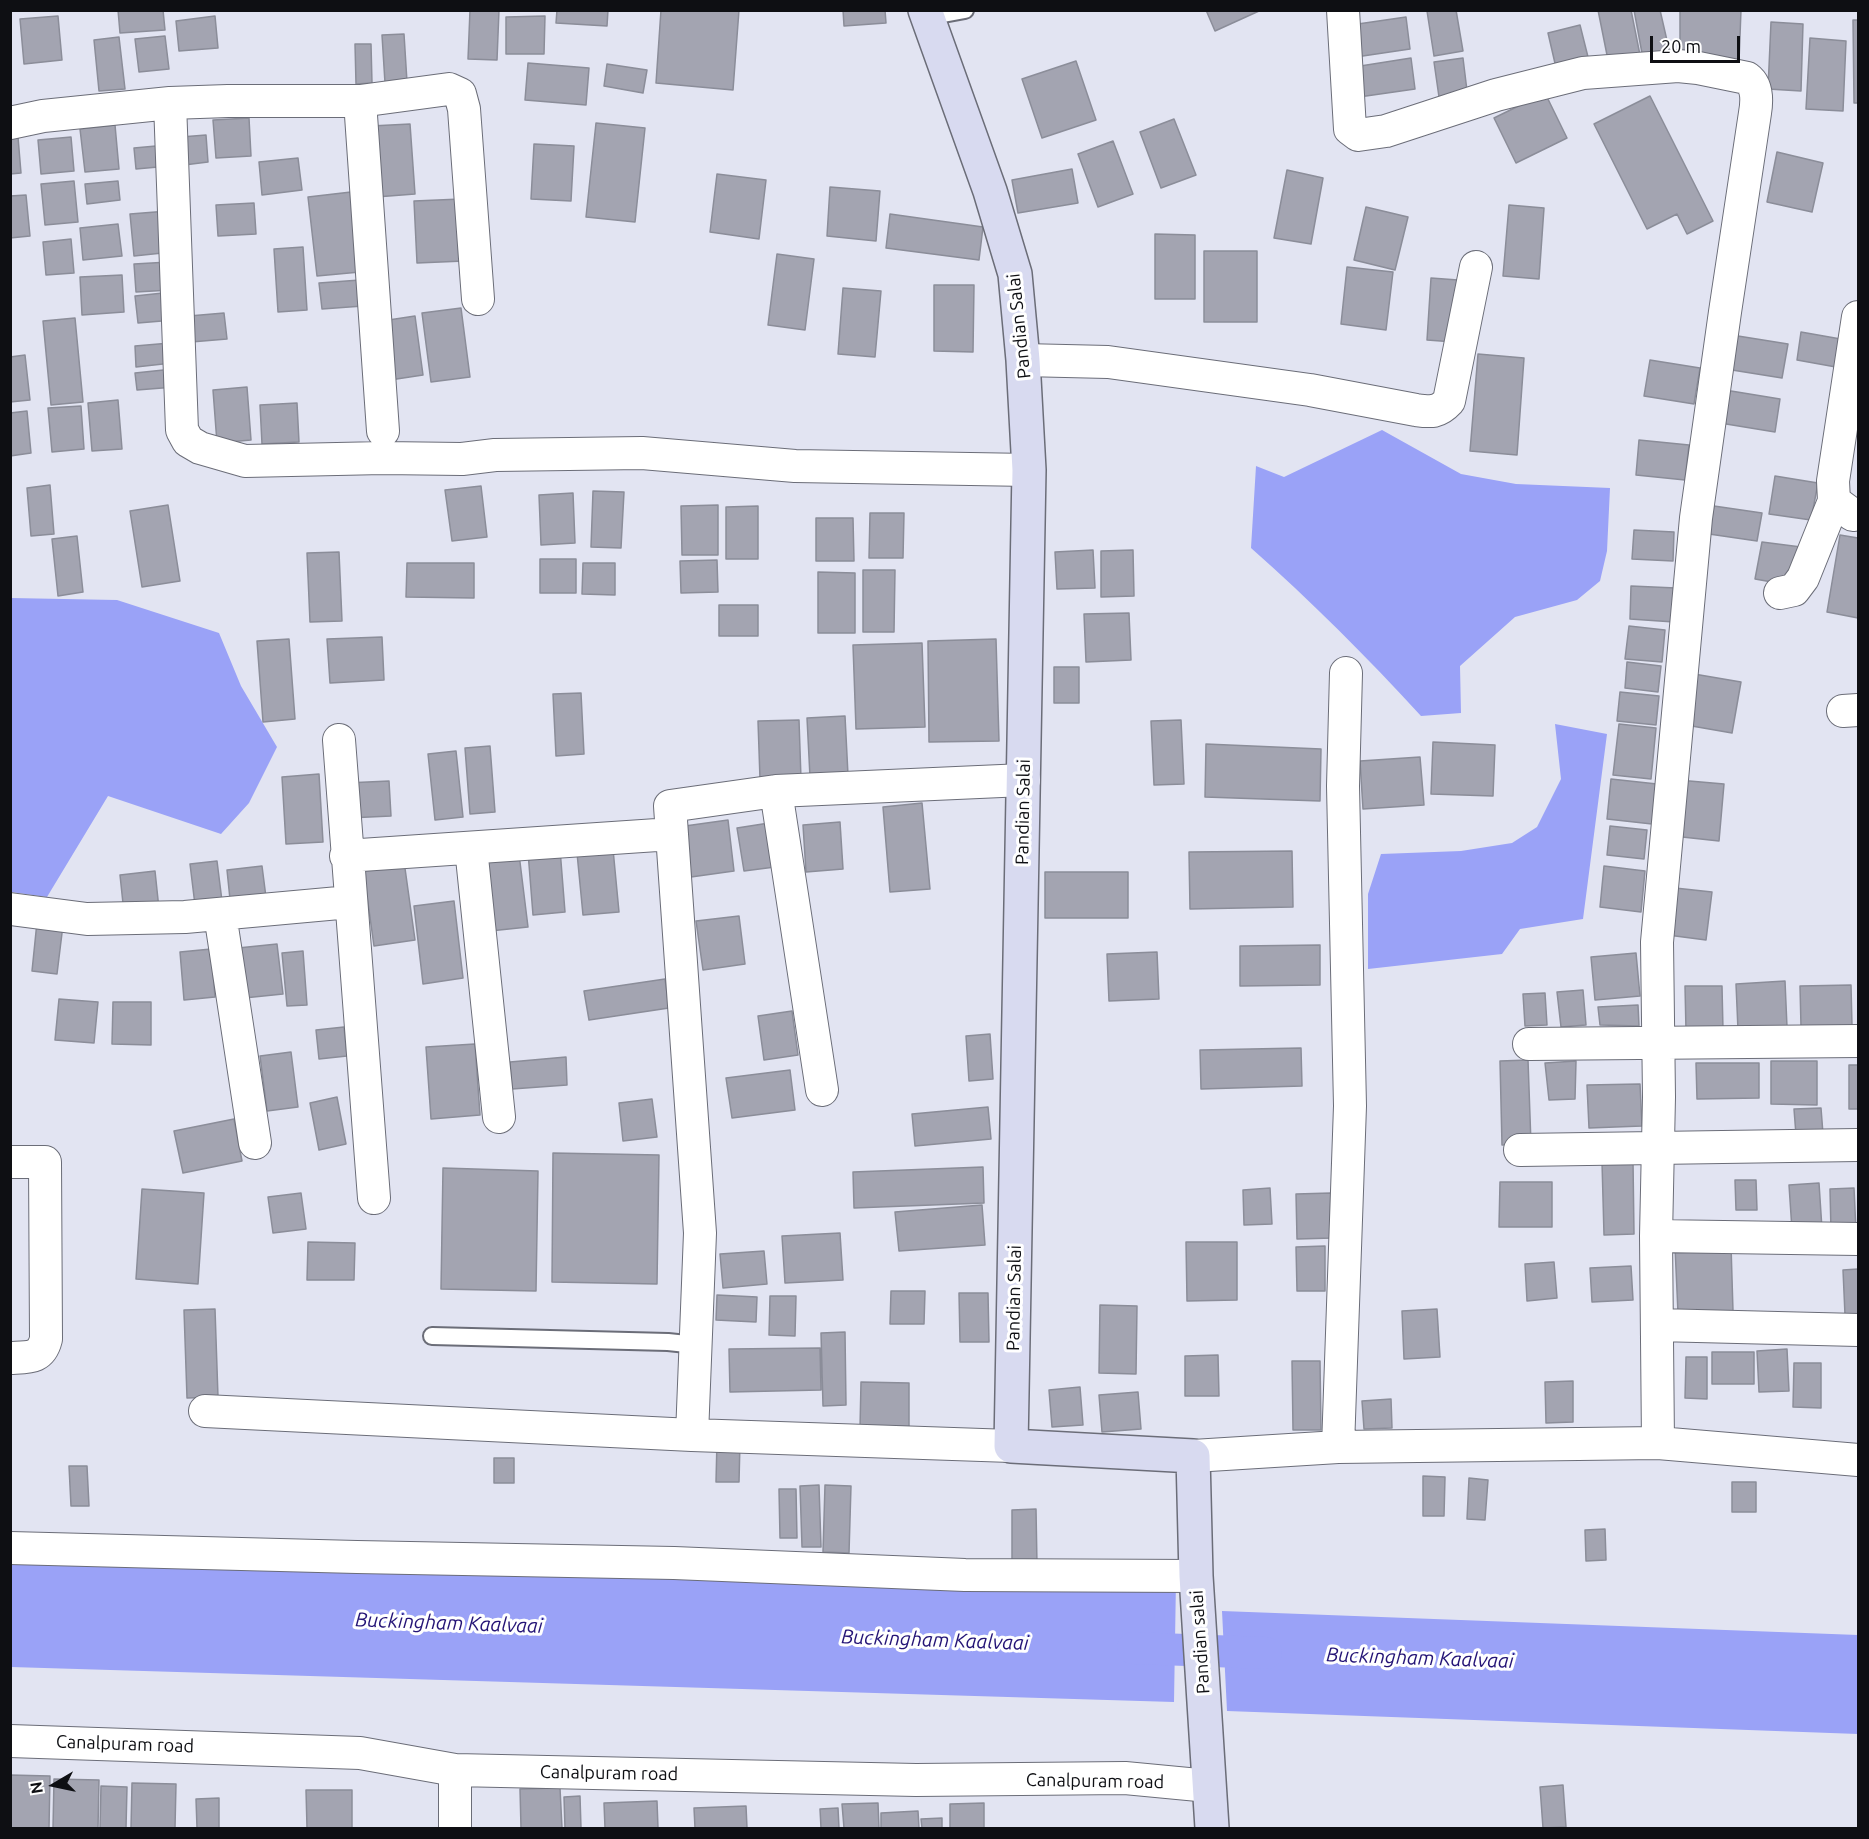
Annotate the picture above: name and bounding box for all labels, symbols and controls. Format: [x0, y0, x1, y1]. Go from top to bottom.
scale bar [1653, 24, 1743, 62]
text: 20 m [1661, 36, 1701, 56]
street label: Pandian Salai [1003, 272, 1035, 380]
street label: Pandian Salai [1011, 759, 1035, 865]
street label: Pandian Salai [1002, 1245, 1026, 1351]
street label: Pandian salai [1186, 1589, 1214, 1695]
water label: Buckingham Kaalvaai [355, 1608, 543, 1638]
water label: Buckingham Kaalvaai [841, 1625, 1029, 1655]
water label: Buckingham Kaalvaai [1326, 1643, 1514, 1673]
street label: Canalpuram road [56, 1731, 194, 1757]
north arrow [24, 1755, 84, 1815]
street label: Canalpuram road [540, 1761, 678, 1785]
street label: Canalpuram road [1026, 1769, 1164, 1793]
text: N [26, 1781, 46, 1795]

